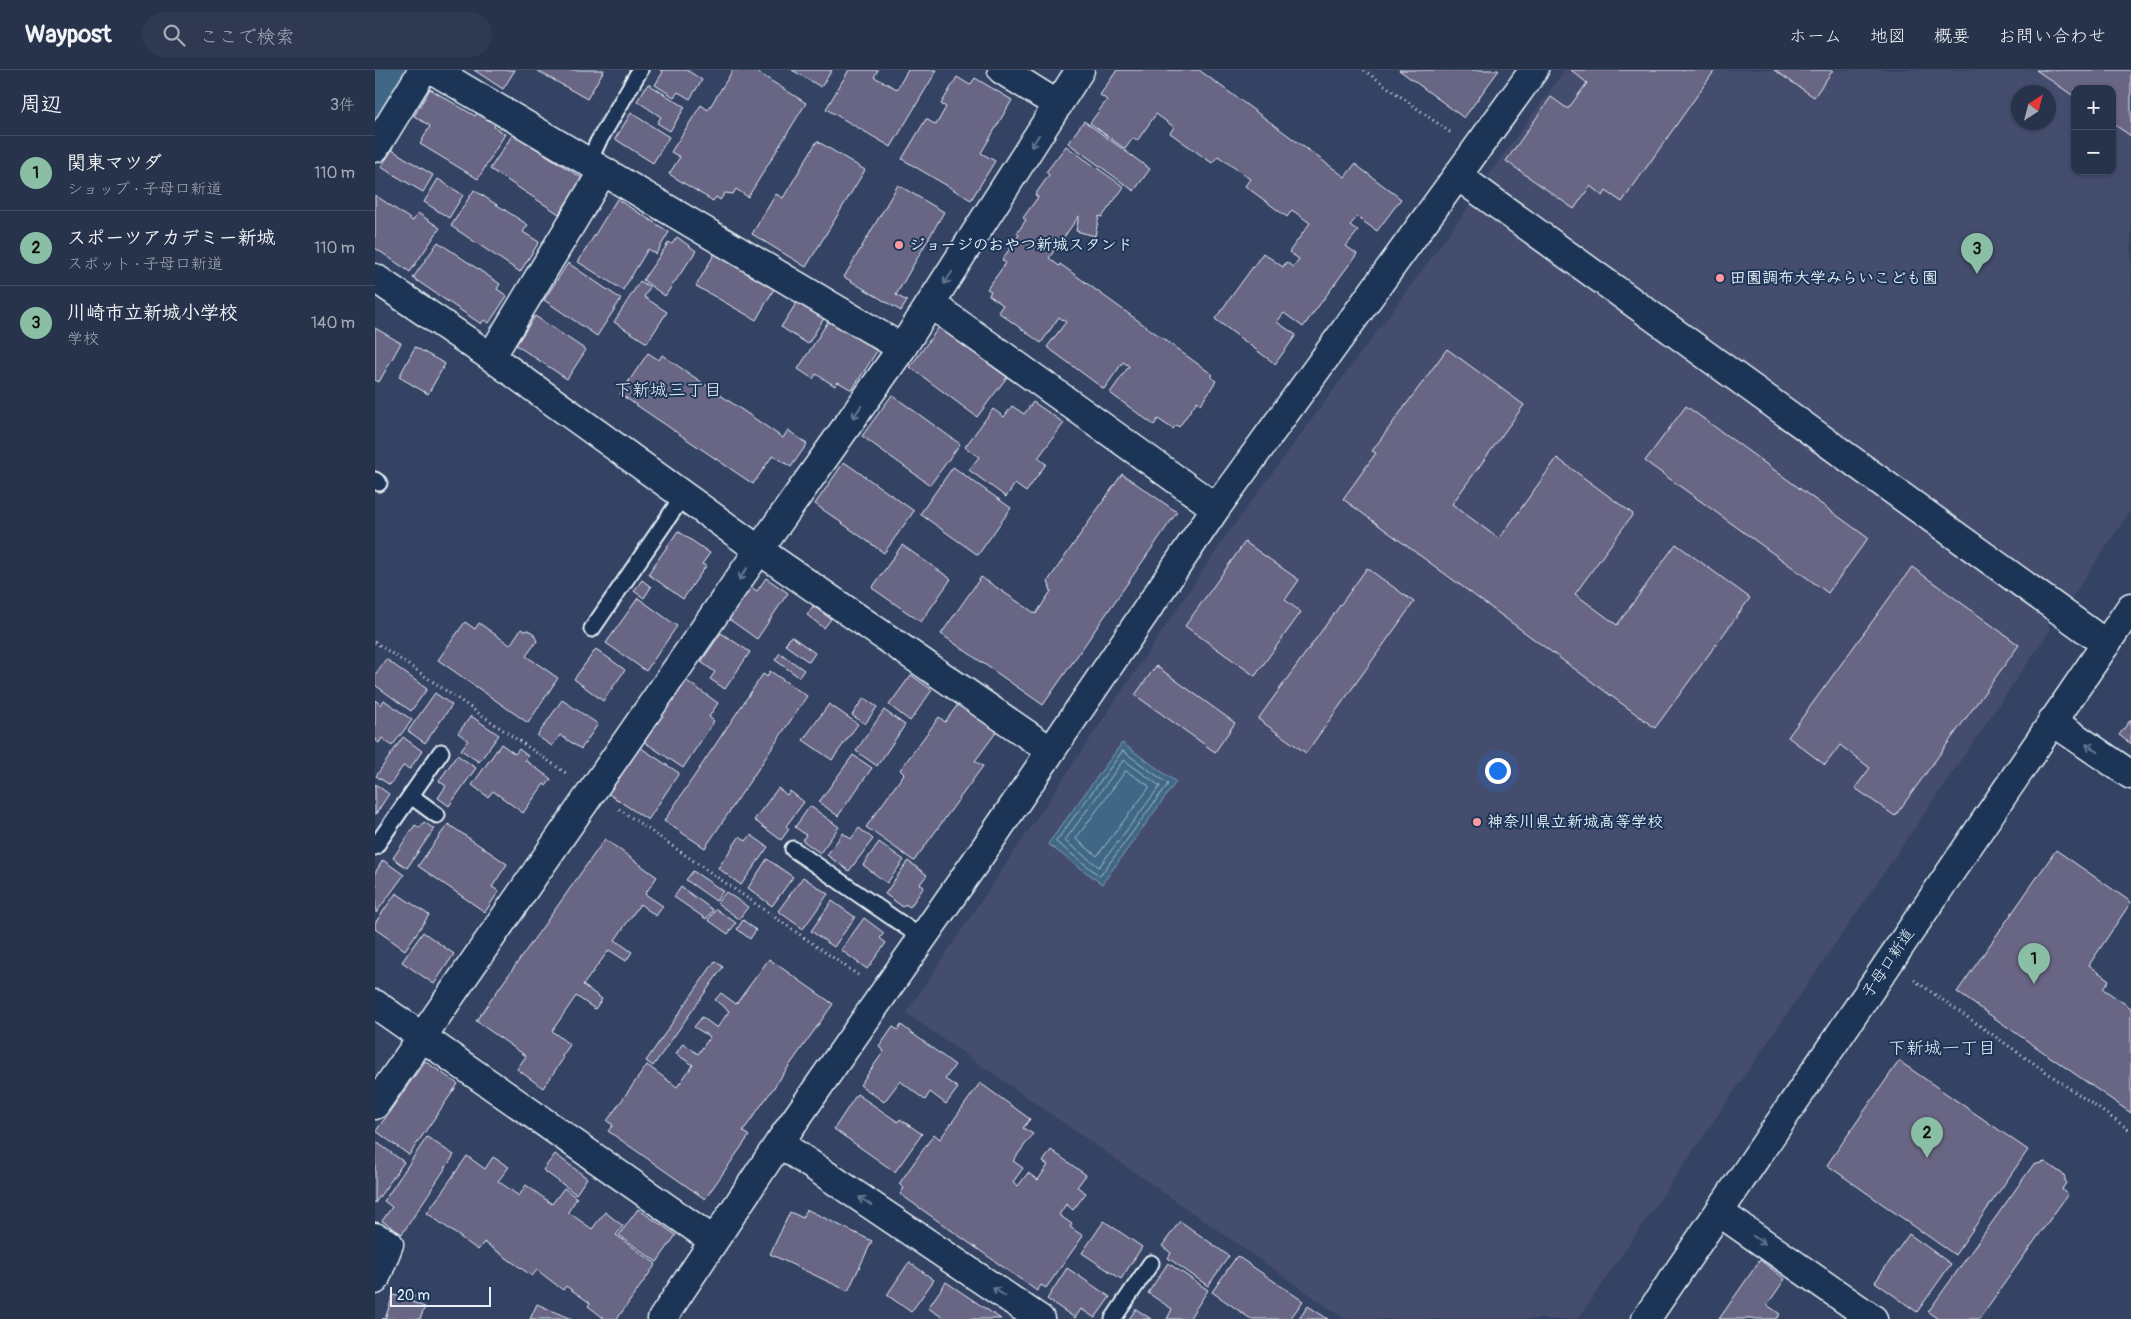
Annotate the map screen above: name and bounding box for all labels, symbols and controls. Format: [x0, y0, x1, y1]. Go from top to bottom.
search box [142, 12, 492, 57]
text: Waypost [25, 20, 112, 49]
icon: search [160, 21, 188, 49]
text: ここで検索 [200, 25, 295, 49]
text: ホーム [1789, 25, 1842, 48]
text: 地図 [1870, 25, 1906, 48]
text: 概要 [1934, 25, 1970, 48]
text: お問い合わせ [1998, 25, 2106, 48]
north arrow [2011, 85, 2056, 130]
map controls [2071, 85, 2116, 175]
button: + [2071, 85, 2116, 130]
text: 周辺 [20, 91, 62, 118]
text: 3件 [330, 95, 355, 115]
button: − [2071, 130, 2116, 175]
one-way arrow [1030, 134, 1041, 148]
text: 関東マツダ [67, 151, 162, 175]
text: 1 [33, 163, 39, 183]
text: 110 m [314, 163, 355, 183]
text: ショップ · 子母口新道 [67, 179, 222, 199]
text: スポーツアカデミー新城 [67, 226, 276, 250]
pin: 3 [1961, 233, 1993, 274]
place label: ジョージのおやつ新城スタンド [909, 235, 1133, 255]
text: 2 [32, 238, 40, 258]
text: 110 m [314, 238, 355, 258]
marker: ジョージのおやつ新城スタンド [893, 239, 905, 251]
text: スポット · 子母口新道 [67, 254, 223, 274]
place label: 田園調布大学みらいこども園 [1730, 268, 1938, 288]
one-way arrow [942, 270, 952, 284]
marker: 田園調布大学みらいこども園 [1714, 272, 1726, 284]
text: 川崎市立新城小学校 [67, 301, 238, 325]
text: 3 [32, 313, 40, 333]
text: 140 m [311, 313, 355, 333]
text: 学校 [67, 329, 99, 349]
district label: 下新城三丁目 [614, 379, 722, 402]
one-way arrow [852, 405, 862, 419]
one-way arrow [738, 566, 748, 580]
one-way arrow [2085, 743, 2099, 753]
your location [1485, 758, 1511, 784]
place label: 神奈川県立新城高等学校 [1487, 812, 1663, 832]
marker: 神奈川県立新城高等学校 [1471, 816, 1483, 828]
street label: 子母口新道 [1857, 924, 1919, 1002]
pin: 1 [2018, 943, 2050, 984]
district label: 下新城一丁目 [1888, 1037, 1996, 1060]
pin: 2 [1911, 1117, 1943, 1158]
one-way arrow [858, 1196, 872, 1206]
one-way arrow [1752, 1235, 1766, 1245]
scale bar [390, 1284, 491, 1307]
text: 20 m [397, 1287, 430, 1304]
one-way arrow [993, 1287, 1007, 1297]

